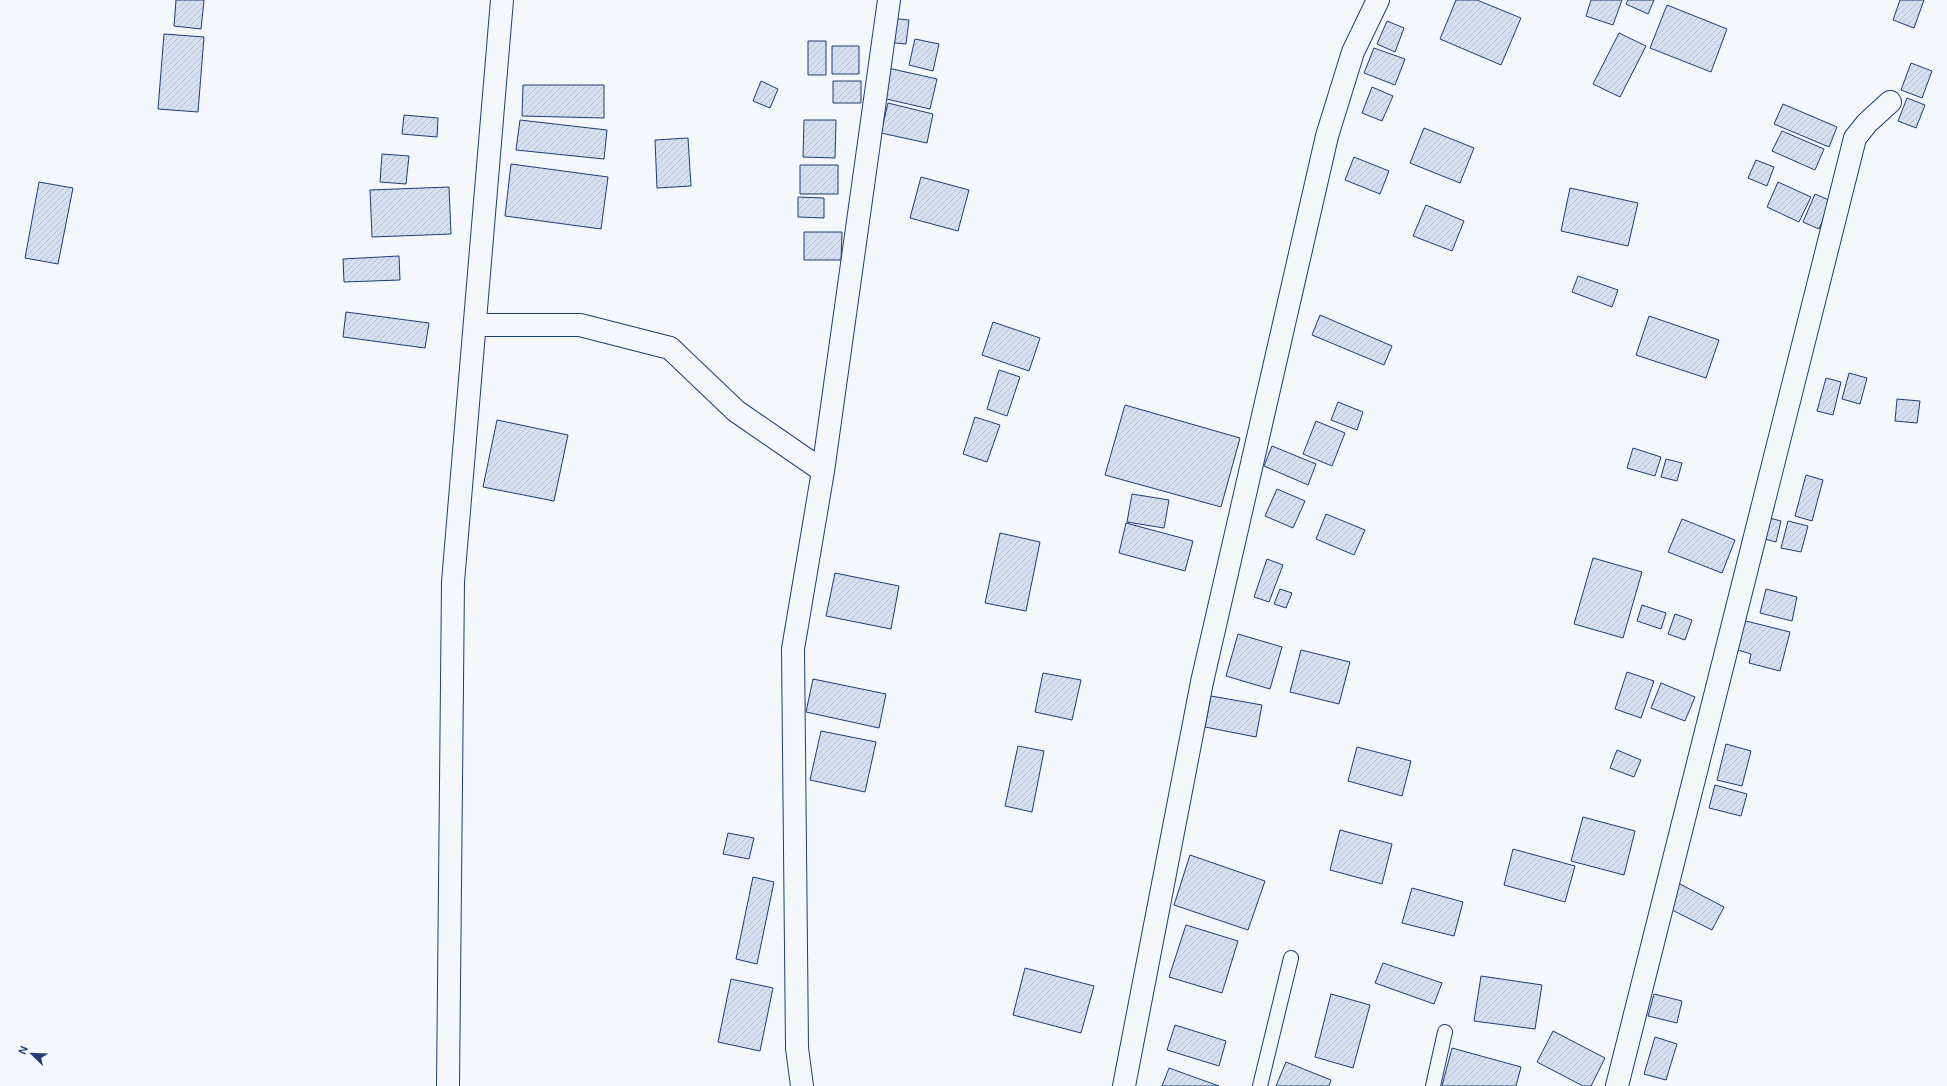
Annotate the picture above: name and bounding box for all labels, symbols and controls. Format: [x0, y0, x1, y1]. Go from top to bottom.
north arrow [12, 1034, 52, 1074]
text: N [16, 1044, 30, 1056]

